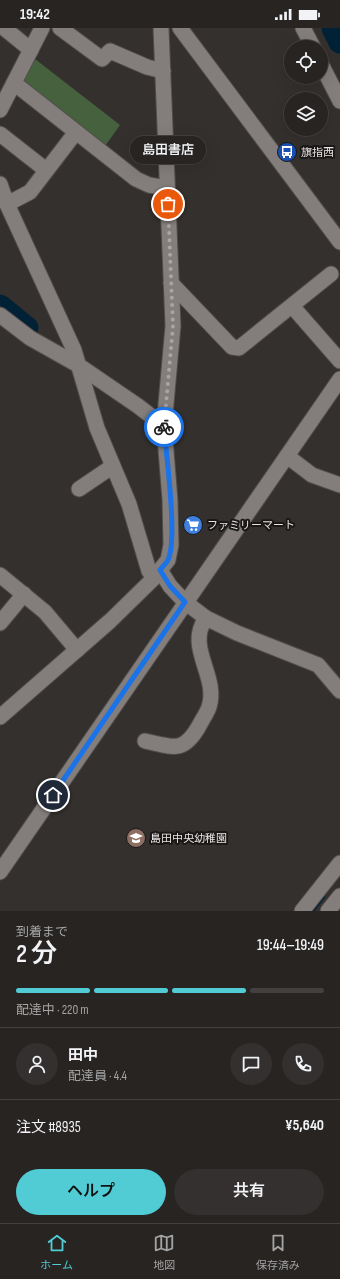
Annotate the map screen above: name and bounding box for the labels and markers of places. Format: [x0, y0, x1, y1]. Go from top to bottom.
callout: 島田書店 [130, 136, 206, 164]
bus stop icon: 旗指西 [276, 141, 298, 163]
place label: 旗指西 [301, 146, 334, 159]
pin [151, 187, 185, 221]
supermarket icon: ファミリーマート [182, 514, 204, 536]
place label: ファミリーマート [207, 519, 295, 532]
pin [36, 778, 70, 812]
school or university icon: 島田中央幼稚園 [125, 827, 147, 849]
place label: 島田中央幼稚園 [150, 832, 227, 845]

